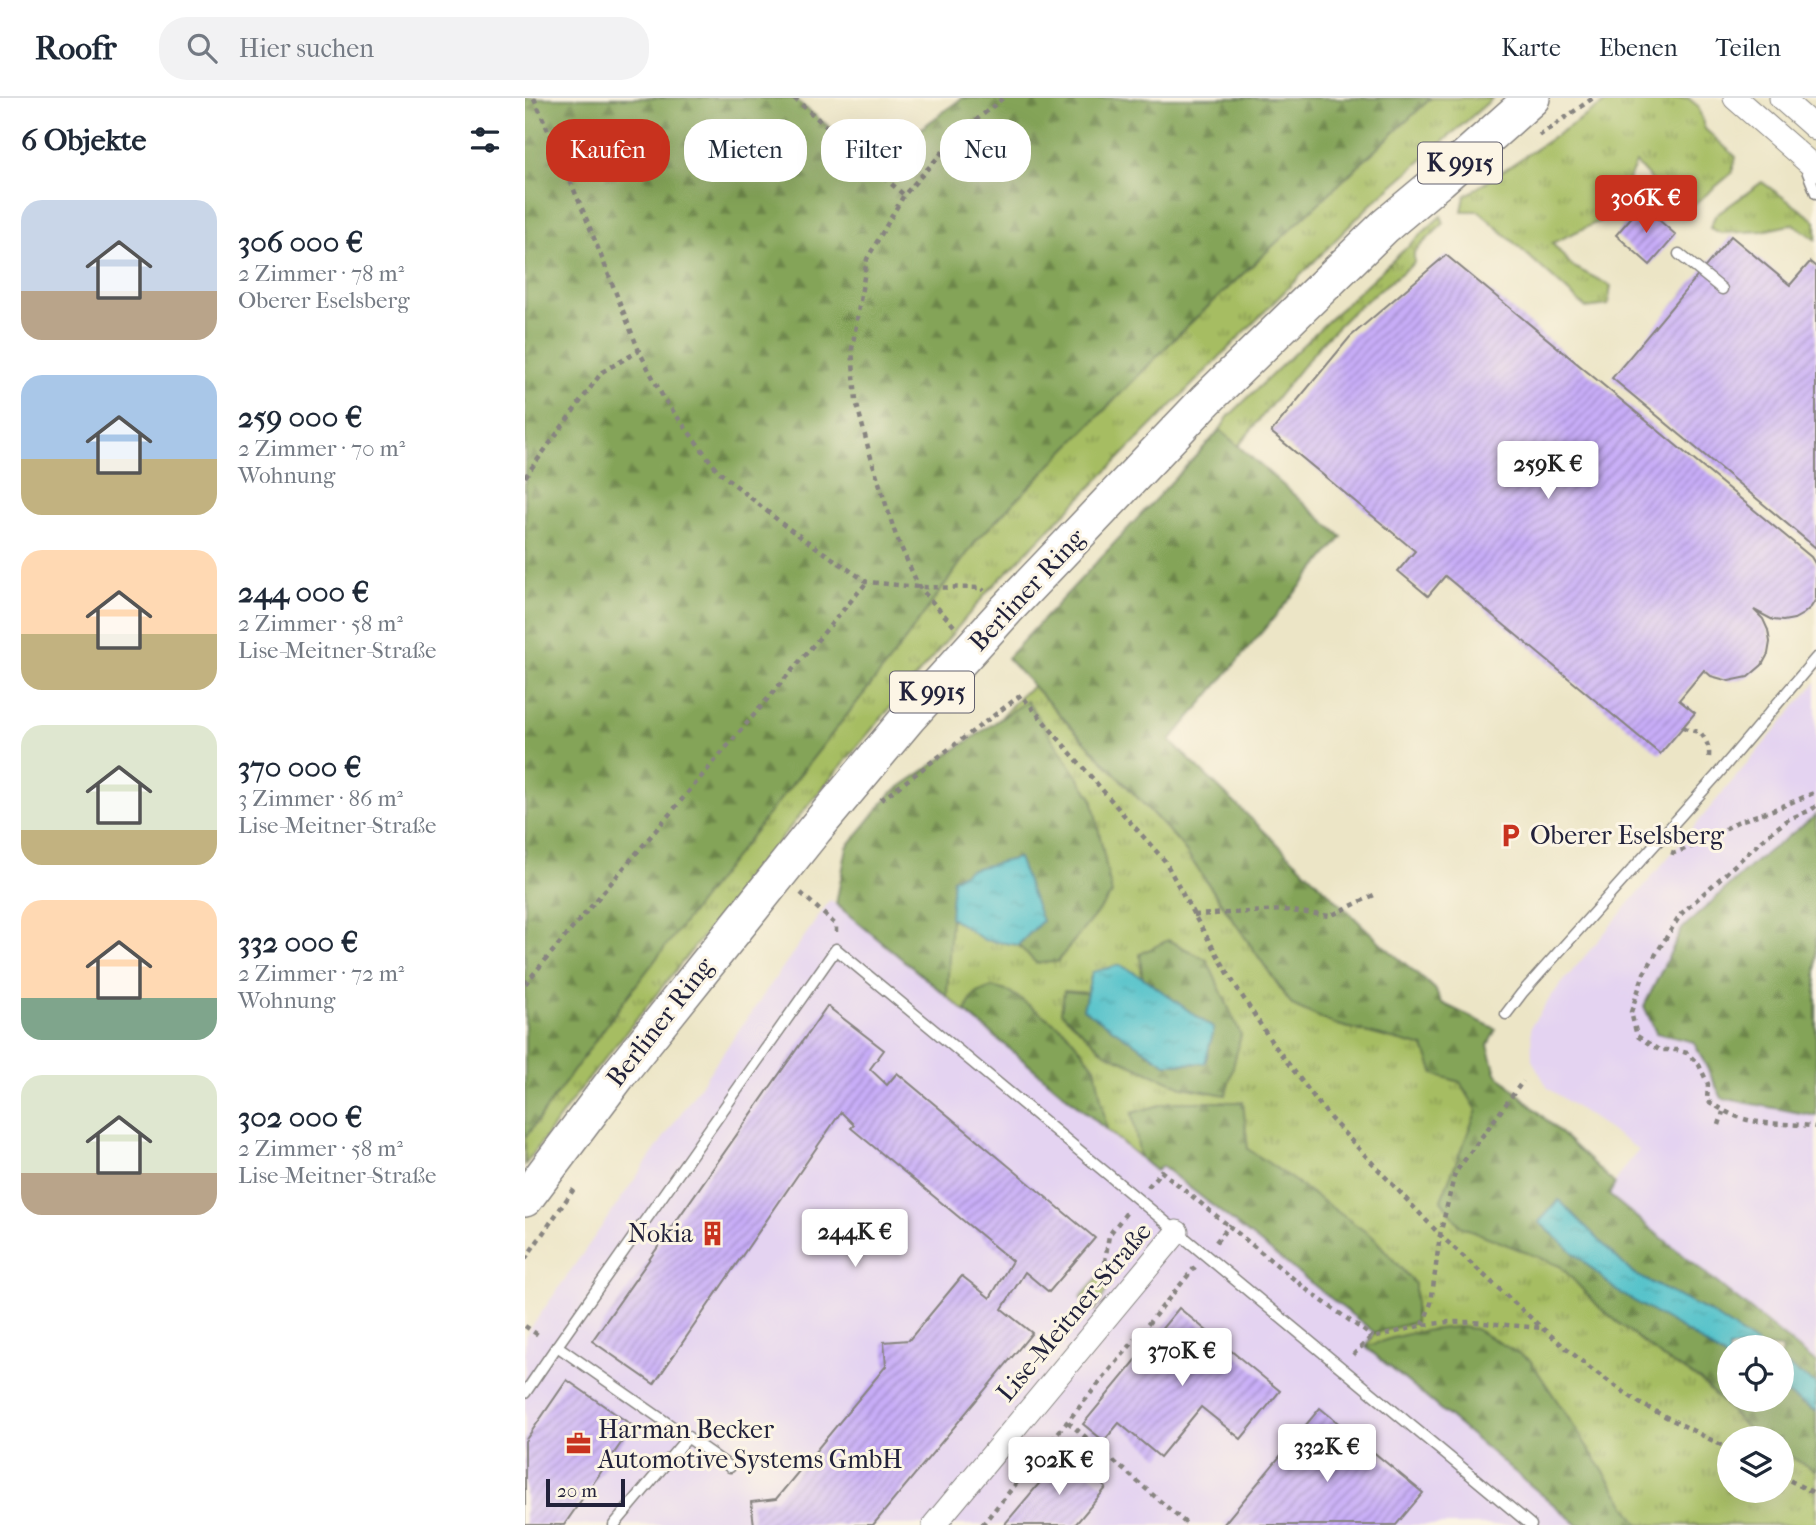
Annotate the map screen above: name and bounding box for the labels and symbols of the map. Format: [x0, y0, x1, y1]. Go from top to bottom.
road number: K 9915 [1418, 142, 1502, 184]
pin: 306K € [1589, 176, 1703, 235]
pin: 259K € [1491, 442, 1605, 501]
street label: Berliner Ring [963, 522, 1092, 657]
road number: K 9915 [890, 672, 974, 712]
place label: Oberer Eselsberg [1530, 820, 1725, 851]
parking icon: Oberer Eselsberg [1496, 821, 1524, 849]
street label: Berliner Ring [600, 950, 721, 1093]
pin: 244K € [798, 1210, 912, 1269]
street label: Lise-Meitner-Straße [990, 1216, 1158, 1408]
place label: Nokia [628, 1218, 694, 1249]
building icon: Nokia [699, 1219, 727, 1247]
pin: 370K € [1125, 1328, 1239, 1388]
place label: Harman Becker Automotive Systems GmbH [597, 1414, 903, 1475]
pin: 332K € [1270, 1424, 1384, 1484]
office icon: Harman Becker Automotive Systems GmbH [564, 1430, 592, 1458]
pin: 302K € [1002, 1438, 1116, 1497]
scale bar [546, 1476, 625, 1508]

